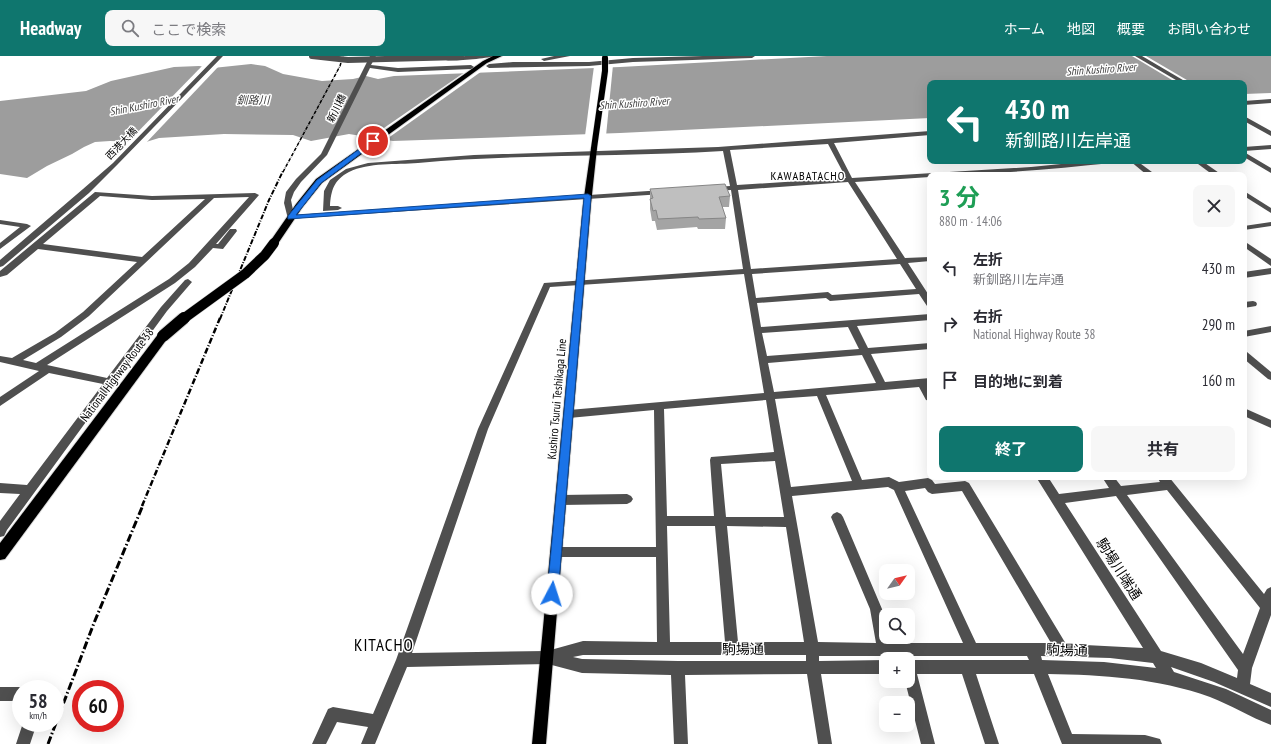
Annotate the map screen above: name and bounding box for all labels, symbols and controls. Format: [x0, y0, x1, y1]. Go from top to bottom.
search box [105, 10, 385, 46]
text: Headway [20, 16, 81, 40]
icon: search [119, 17, 141, 39]
text: ここで検索 [151, 20, 226, 39]
text: ホーム [1003, 20, 1045, 38]
text: 地図 [1067, 20, 1095, 38]
text: 概要 [1117, 20, 1145, 38]
text: お問い合わせ [1167, 20, 1251, 38]
water label: Shin Kushiro River [1066, 59, 1138, 78]
text: 430 m [1005, 90, 1069, 127]
water label: Shin Kushiro River [108, 91, 181, 119]
street label: 新川橋 [324, 92, 349, 125]
water label: 釧路川 [237, 93, 270, 107]
water label: Shin Kushiro River [599, 93, 671, 112]
icon: left [939, 96, 991, 148]
street label: 西港大橋 [103, 124, 140, 162]
pin [356, 124, 390, 158]
text: 新釧路川左岸通 [1005, 129, 1131, 152]
icon: arrive [362, 130, 384, 152]
district label: KAWABATACHO [771, 168, 845, 183]
text: 3 分 [939, 182, 979, 213]
button: close [1193, 185, 1235, 227]
text: 880 m · 14:06 [939, 213, 1002, 230]
text: 左折 [973, 250, 1003, 269]
icon: left [939, 257, 961, 279]
text: 430 m [1202, 259, 1235, 278]
text: 新釧路川左岸通 [973, 271, 1064, 288]
text: 右折 [973, 307, 1003, 326]
icon: right [939, 313, 961, 335]
text: 290 m [1202, 315, 1235, 334]
street label: National Highway Route 38 [77, 325, 157, 424]
text: National Highway Route 38 [973, 326, 1095, 343]
street label: Kushiro Tsurui Teshikaga Line [544, 338, 569, 460]
icon: arrive [939, 369, 961, 391]
text: 160 m [1202, 371, 1235, 390]
text: 目的地に到着 [973, 372, 1063, 391]
button: 終了 [939, 426, 1083, 472]
button: 共有 [1091, 426, 1235, 472]
street label: 駒場川端通 [1092, 535, 1146, 603]
north arrow [879, 564, 915, 600]
map controls [879, 564, 915, 732]
position arrow [531, 573, 573, 615]
button: search [879, 608, 915, 644]
district label: KITACHO [354, 634, 414, 656]
street label: 駒場通 [722, 640, 764, 658]
street label: 駒場通 [1046, 640, 1088, 660]
button: + [879, 652, 915, 688]
speed limit sign: 60 [72, 680, 124, 732]
text: 58 [28, 688, 48, 714]
button: − [879, 696, 915, 732]
text: km/h [29, 709, 47, 722]

